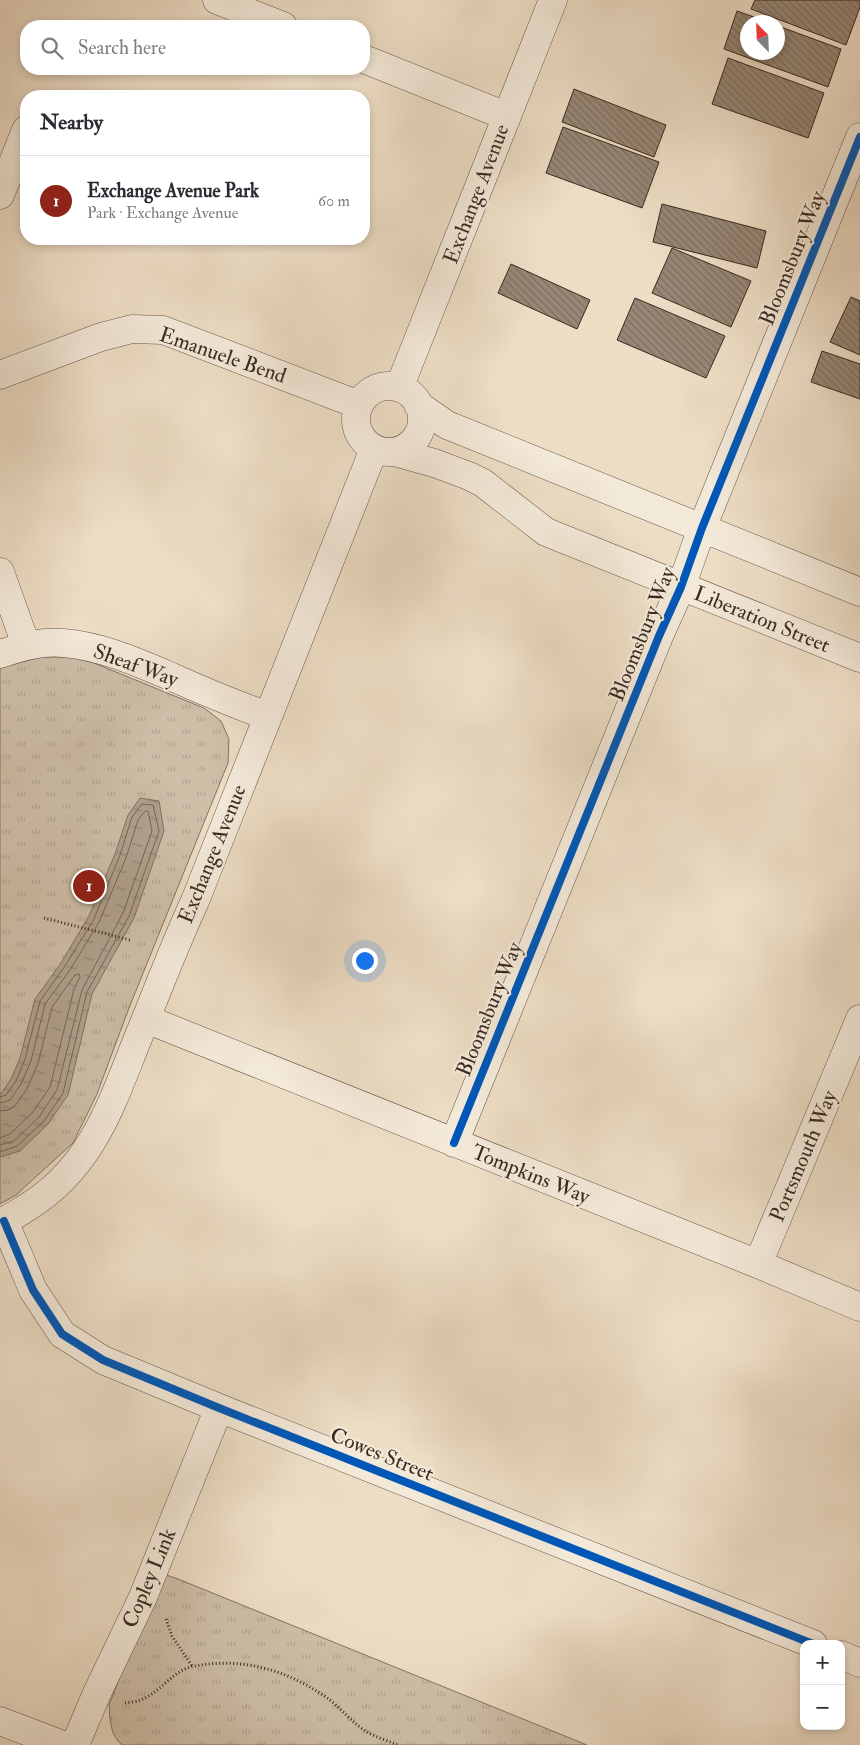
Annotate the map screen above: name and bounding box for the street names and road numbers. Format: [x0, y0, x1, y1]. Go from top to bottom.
street label: Exchange Avenue [437, 120, 516, 268]
street label: Bloomsbury Way [753, 186, 832, 329]
street label: Emanuele Bend [156, 321, 291, 390]
street label: Bloomsbury Way [603, 562, 682, 705]
street label: Liberation Street [690, 580, 834, 659]
street label: Sheaf Way [90, 638, 183, 694]
street label: Exchange Avenue [172, 781, 253, 928]
street label: Bloomsbury Way [450, 937, 529, 1080]
street label: Portsmouth Way [764, 1086, 844, 1226]
street label: Tompkins Way [468, 1139, 595, 1211]
street label: Cowes Street [326, 1421, 438, 1488]
street label: Copley Link [116, 1524, 182, 1632]

